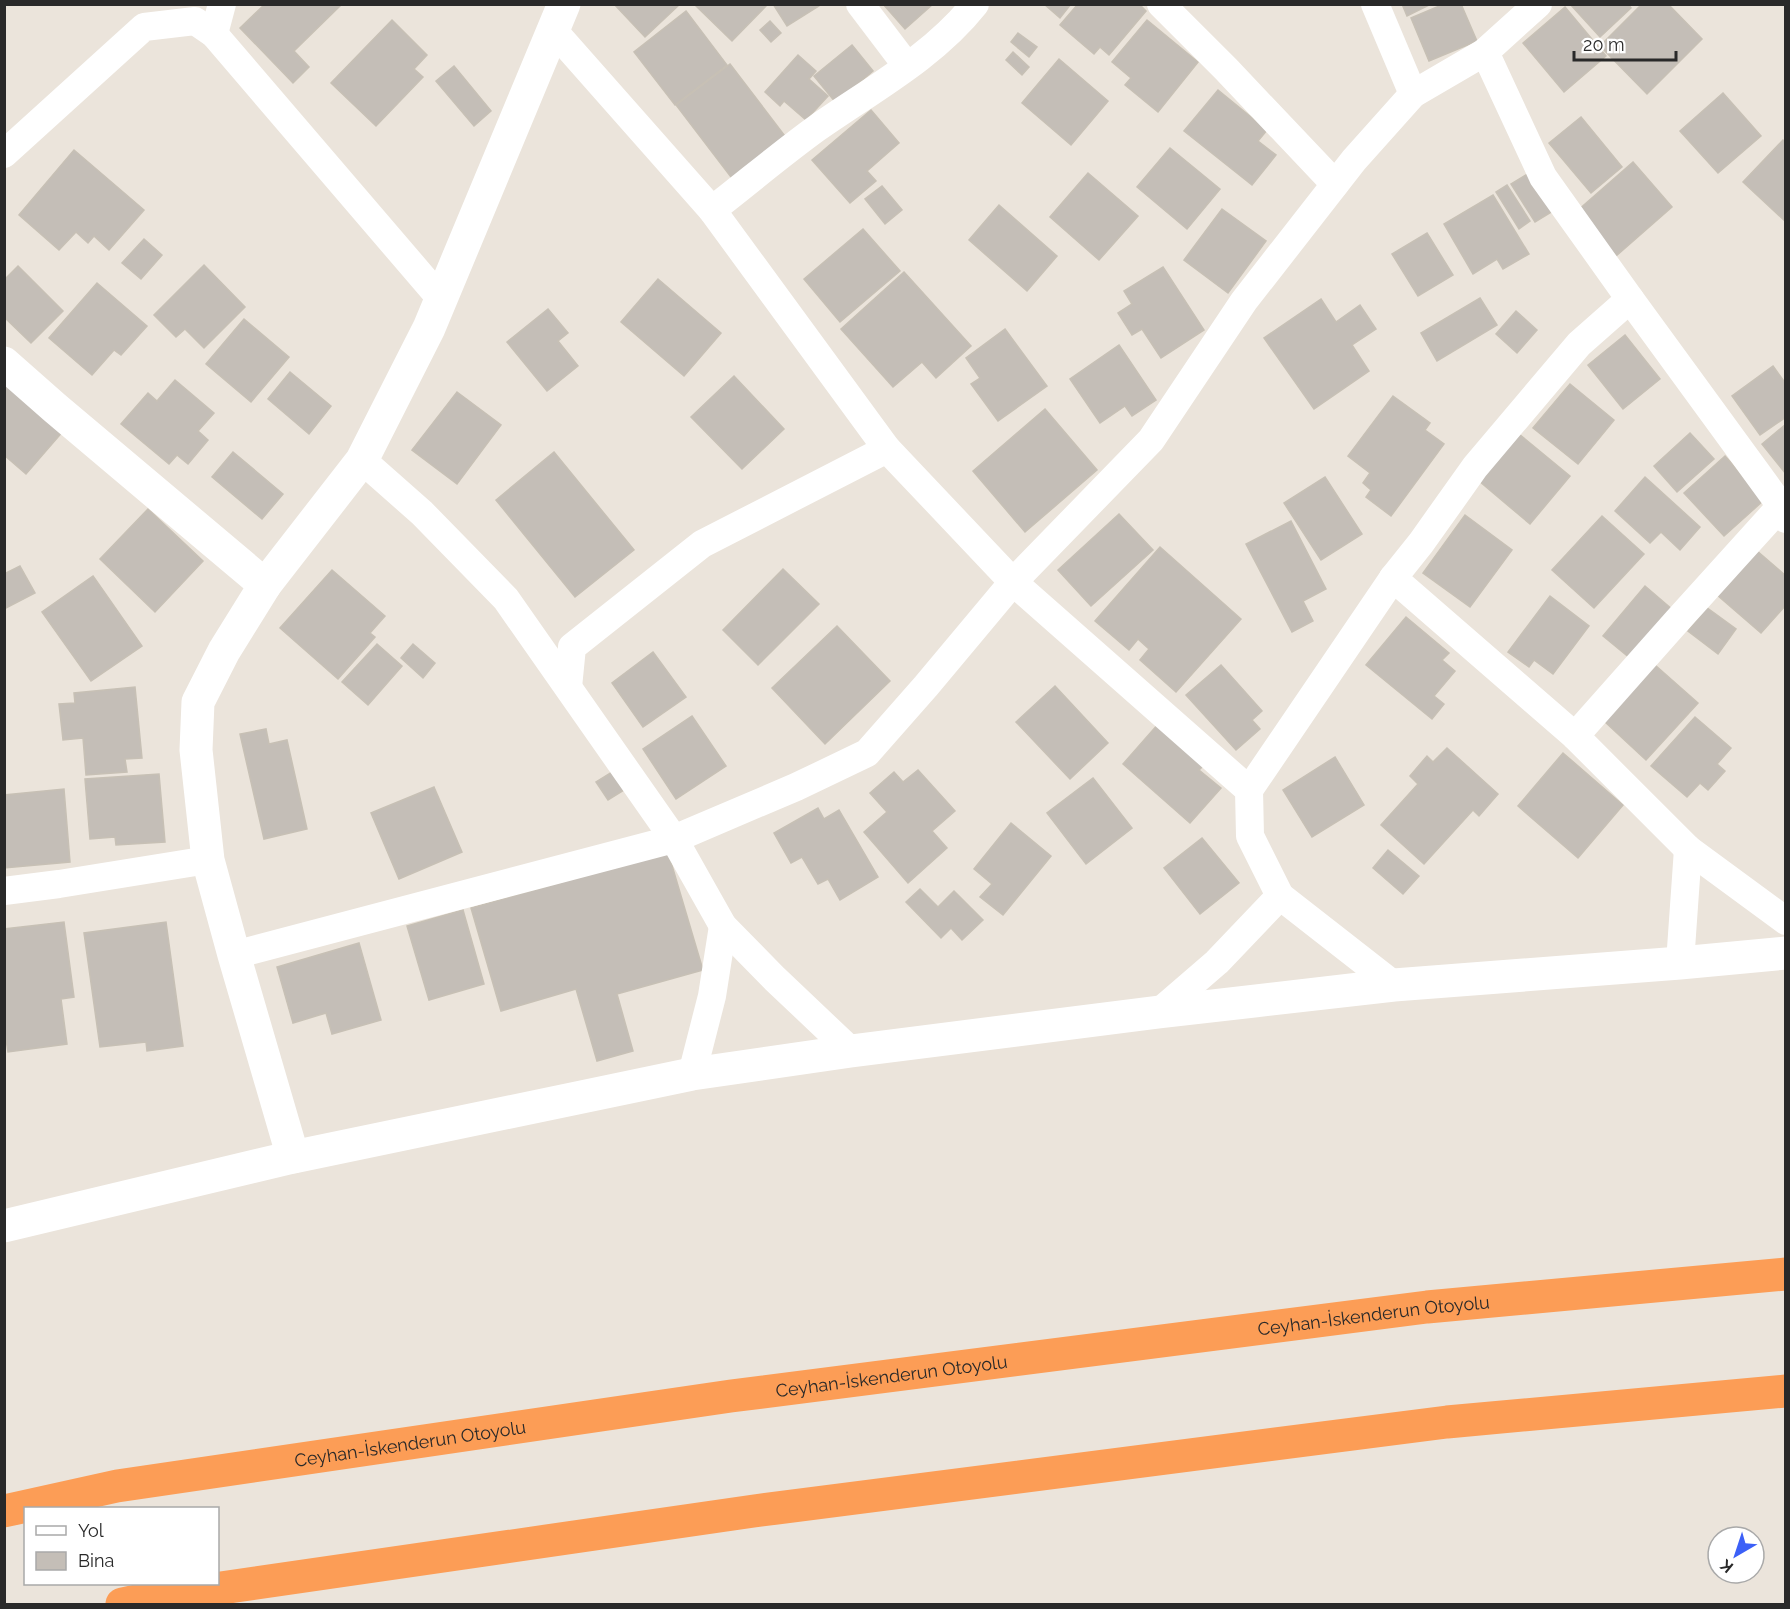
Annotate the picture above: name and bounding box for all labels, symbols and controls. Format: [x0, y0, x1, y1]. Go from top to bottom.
scale bar [1574, 24, 1676, 62]
text: 20 m [1583, 34, 1625, 55]
street label: Ceyhan-İskenderun Otoyolu [1256, 1291, 1490, 1339]
street label: Ceyhan-İskenderun Otoyolu [774, 1350, 1009, 1401]
street label: Ceyhan-İskenderun Otoyolu [293, 1416, 527, 1470]
legend [24, 1507, 219, 1585]
text: Yol [78, 1520, 104, 1541]
north arrow [1706, 1525, 1766, 1585]
text: Bina [78, 1550, 114, 1571]
text: K [1717, 1555, 1737, 1577]

